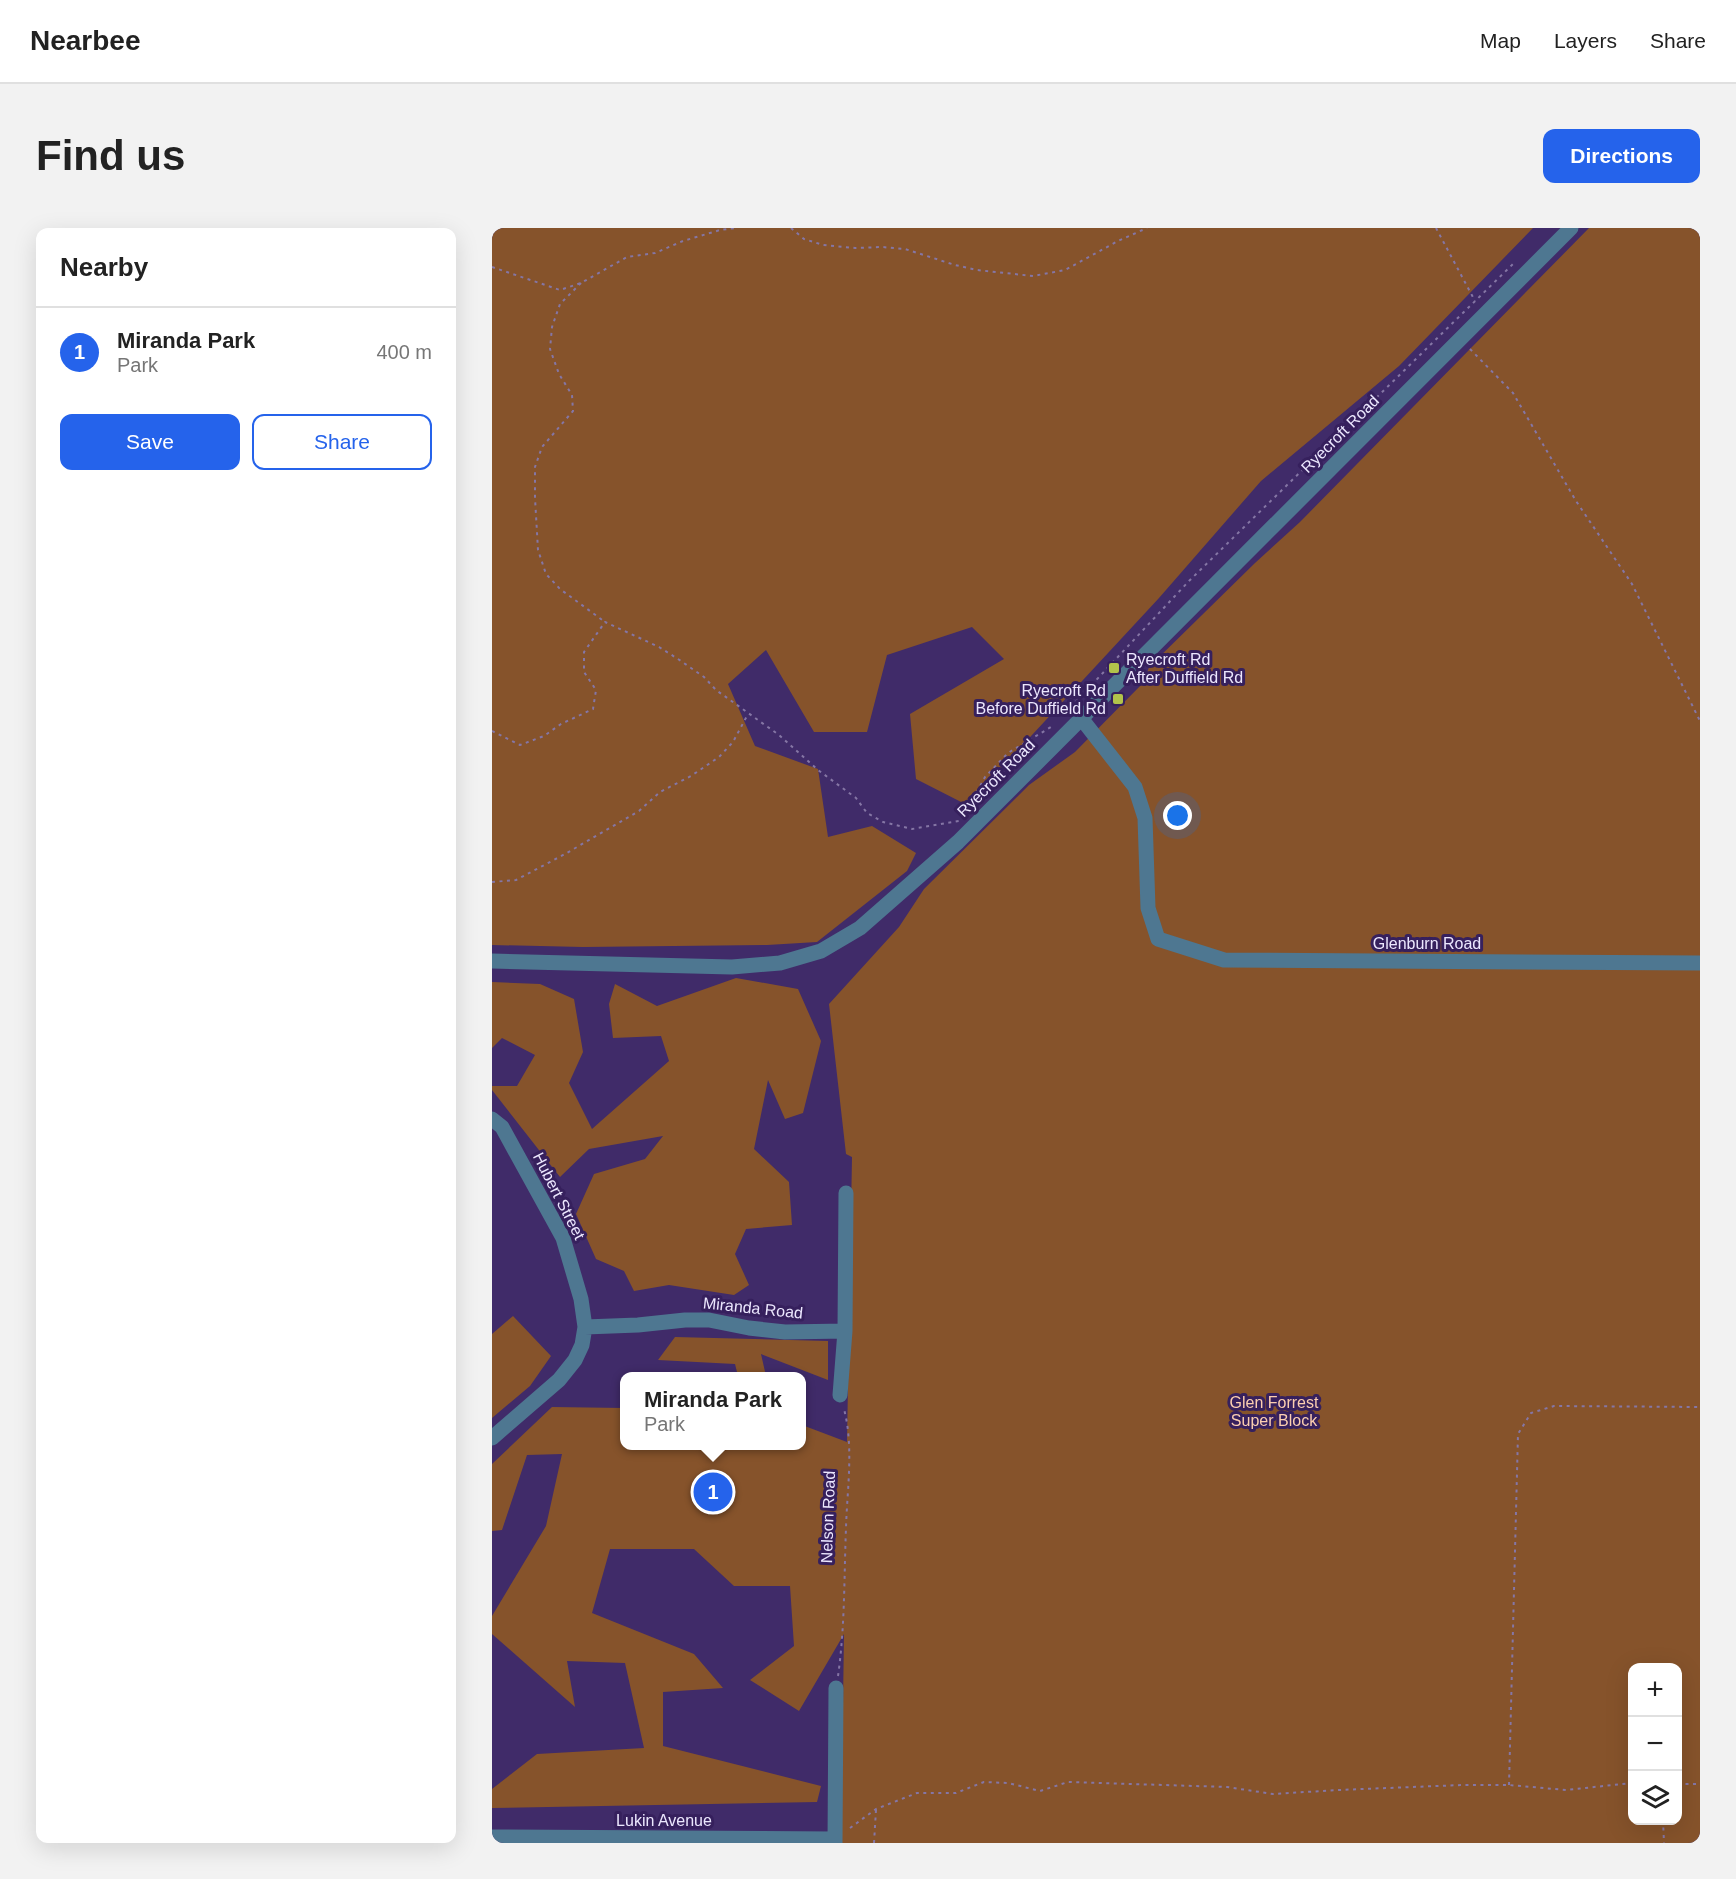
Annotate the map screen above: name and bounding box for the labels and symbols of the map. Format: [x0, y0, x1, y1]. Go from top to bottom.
street label: Ryecroft Road [1298, 392, 1382, 476]
place label: Ryecroft Rd After Duffield Rd [1126, 651, 1243, 686]
marker: Ryecroft Rd After Duffield Rd [1107, 661, 1121, 675]
place label: Ryecroft Rd Before Duffield Rd [976, 682, 1106, 717]
marker: Ryecroft Rd Before Duffield Rd [1111, 692, 1125, 706]
street label: Ryecroft Road [954, 736, 1038, 820]
your location [1163, 801, 1192, 830]
street label: Glenburn Road [1373, 935, 1481, 952]
street label: Hubert Street [530, 1150, 588, 1243]
street label: Miranda Road [702, 1294, 804, 1322]
park label: Glen Forrest Super Block [1230, 1394, 1319, 1429]
pin: 1 [694, 1470, 732, 1514]
street label: Nelson Road [818, 1470, 838, 1564]
street label: Lukin Avenue [616, 1812, 712, 1829]

